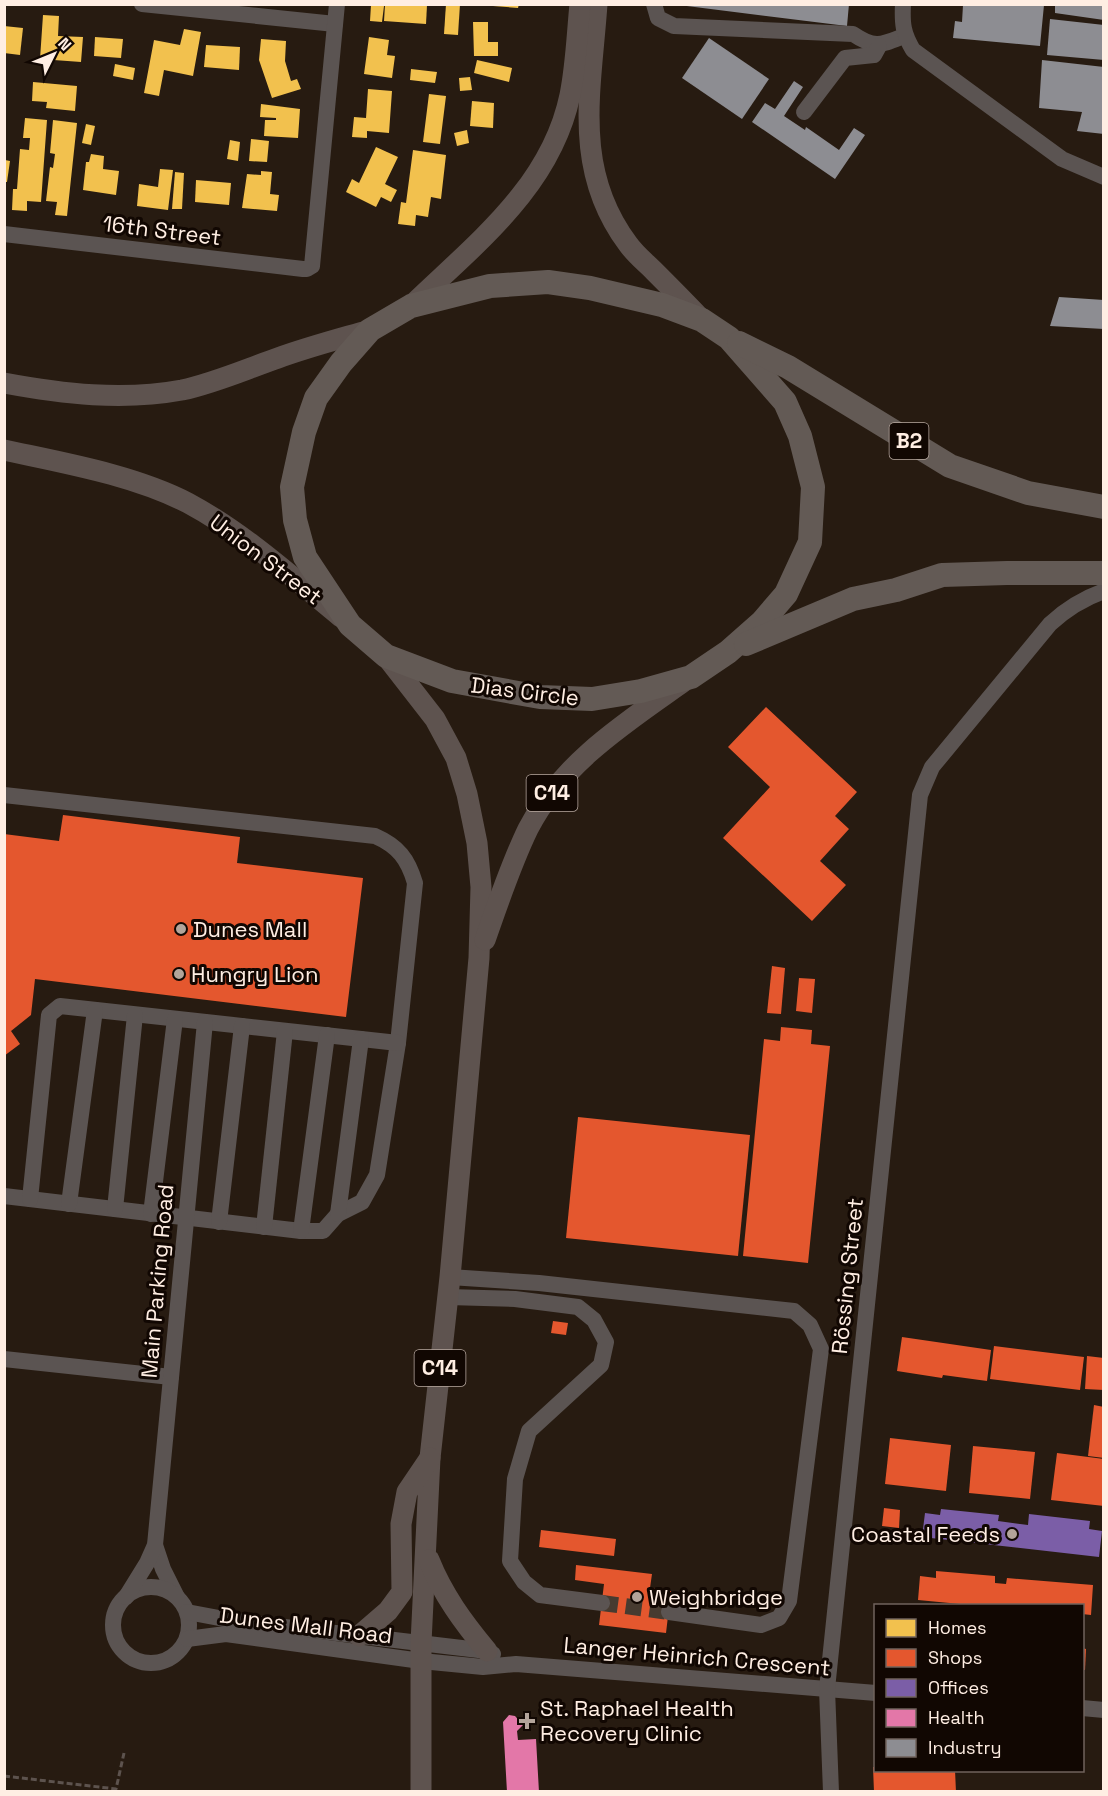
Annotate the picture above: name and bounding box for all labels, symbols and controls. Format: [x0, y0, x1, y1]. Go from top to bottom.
north arrow [24, 24, 84, 84]
text: N [53, 33, 76, 55]
street label: 16th Street [101, 209, 223, 251]
road number: B2 [890, 423, 928, 459]
street label: Union Street [204, 508, 328, 610]
street label: Dias Circle [469, 670, 581, 712]
road number: C14 [526, 775, 578, 811]
place label: Dunes Mall [193, 915, 307, 943]
marker: Dunes Mall [174, 922, 188, 936]
place label: Hungry Lion [191, 960, 318, 988]
marker: Hungry Lion [172, 967, 186, 981]
street label: Main Parking Road [135, 1183, 179, 1379]
street label: Rössing Street [825, 1197, 869, 1355]
road number: C14 [414, 1350, 466, 1386]
place label: Coastal Feeds [851, 1520, 1000, 1548]
marker: Coastal Feeds [1005, 1527, 1019, 1541]
place label: Weighbridge [649, 1583, 783, 1611]
marker: Weighbridge [630, 1590, 644, 1604]
street label: Dunes Mall Road [218, 1601, 394, 1649]
legend [874, 1604, 1084, 1772]
text: Homes [928, 1616, 987, 1639]
street label: Langer Heinrich Crescent [562, 1630, 832, 1682]
text: Shops [928, 1646, 982, 1669]
text: Offices [928, 1676, 989, 1699]
place label: St. Raphael Health Recovery Clinic [540, 1694, 734, 1747]
text: Health [928, 1706, 985, 1729]
marker: St. Raphael Health Recovery Clinic [518, 1712, 536, 1730]
text: Industry [928, 1736, 1001, 1759]

